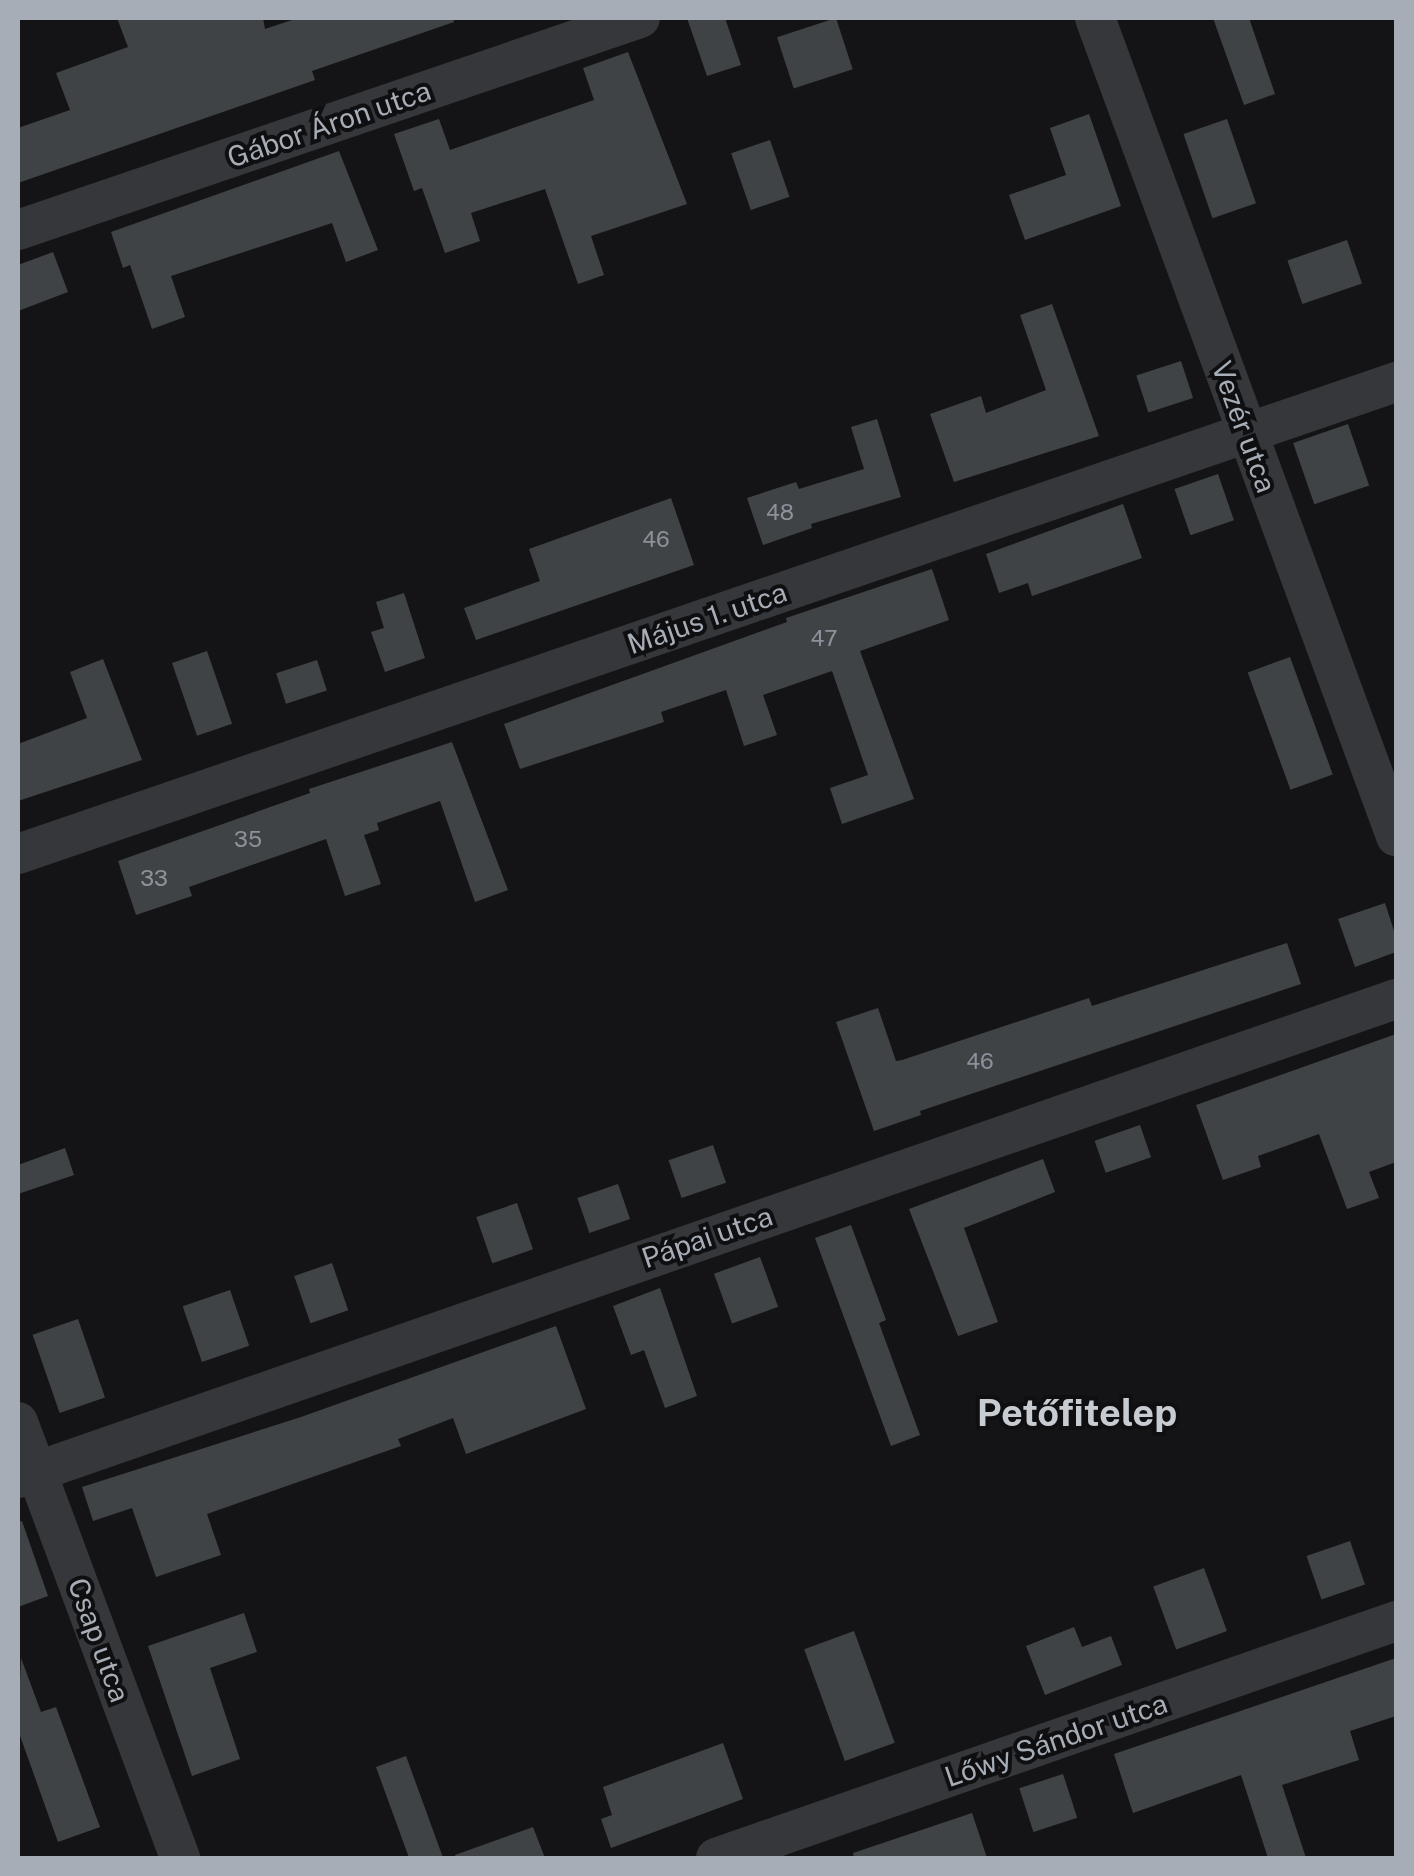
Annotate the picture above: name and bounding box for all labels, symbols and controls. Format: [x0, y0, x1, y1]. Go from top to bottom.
street label: Gábor Áron utca [223, 73, 435, 175]
street label: Vezér utca [1205, 357, 1283, 497]
house number: 48 [766, 500, 794, 526]
house number: 46 [642, 527, 670, 553]
street label: Május 1. utca [623, 575, 791, 661]
house number: 47 [810, 626, 838, 652]
house number: 35 [234, 827, 262, 853]
house number: 33 [140, 866, 168, 892]
house number: 46 [966, 1049, 994, 1075]
street label: Pápai utca [637, 1199, 777, 1275]
district label: Petőfitelep [977, 1390, 1177, 1436]
street label: Csap utca [61, 1573, 137, 1707]
street label: Lőwy Sándor utca [940, 1686, 1172, 1794]

